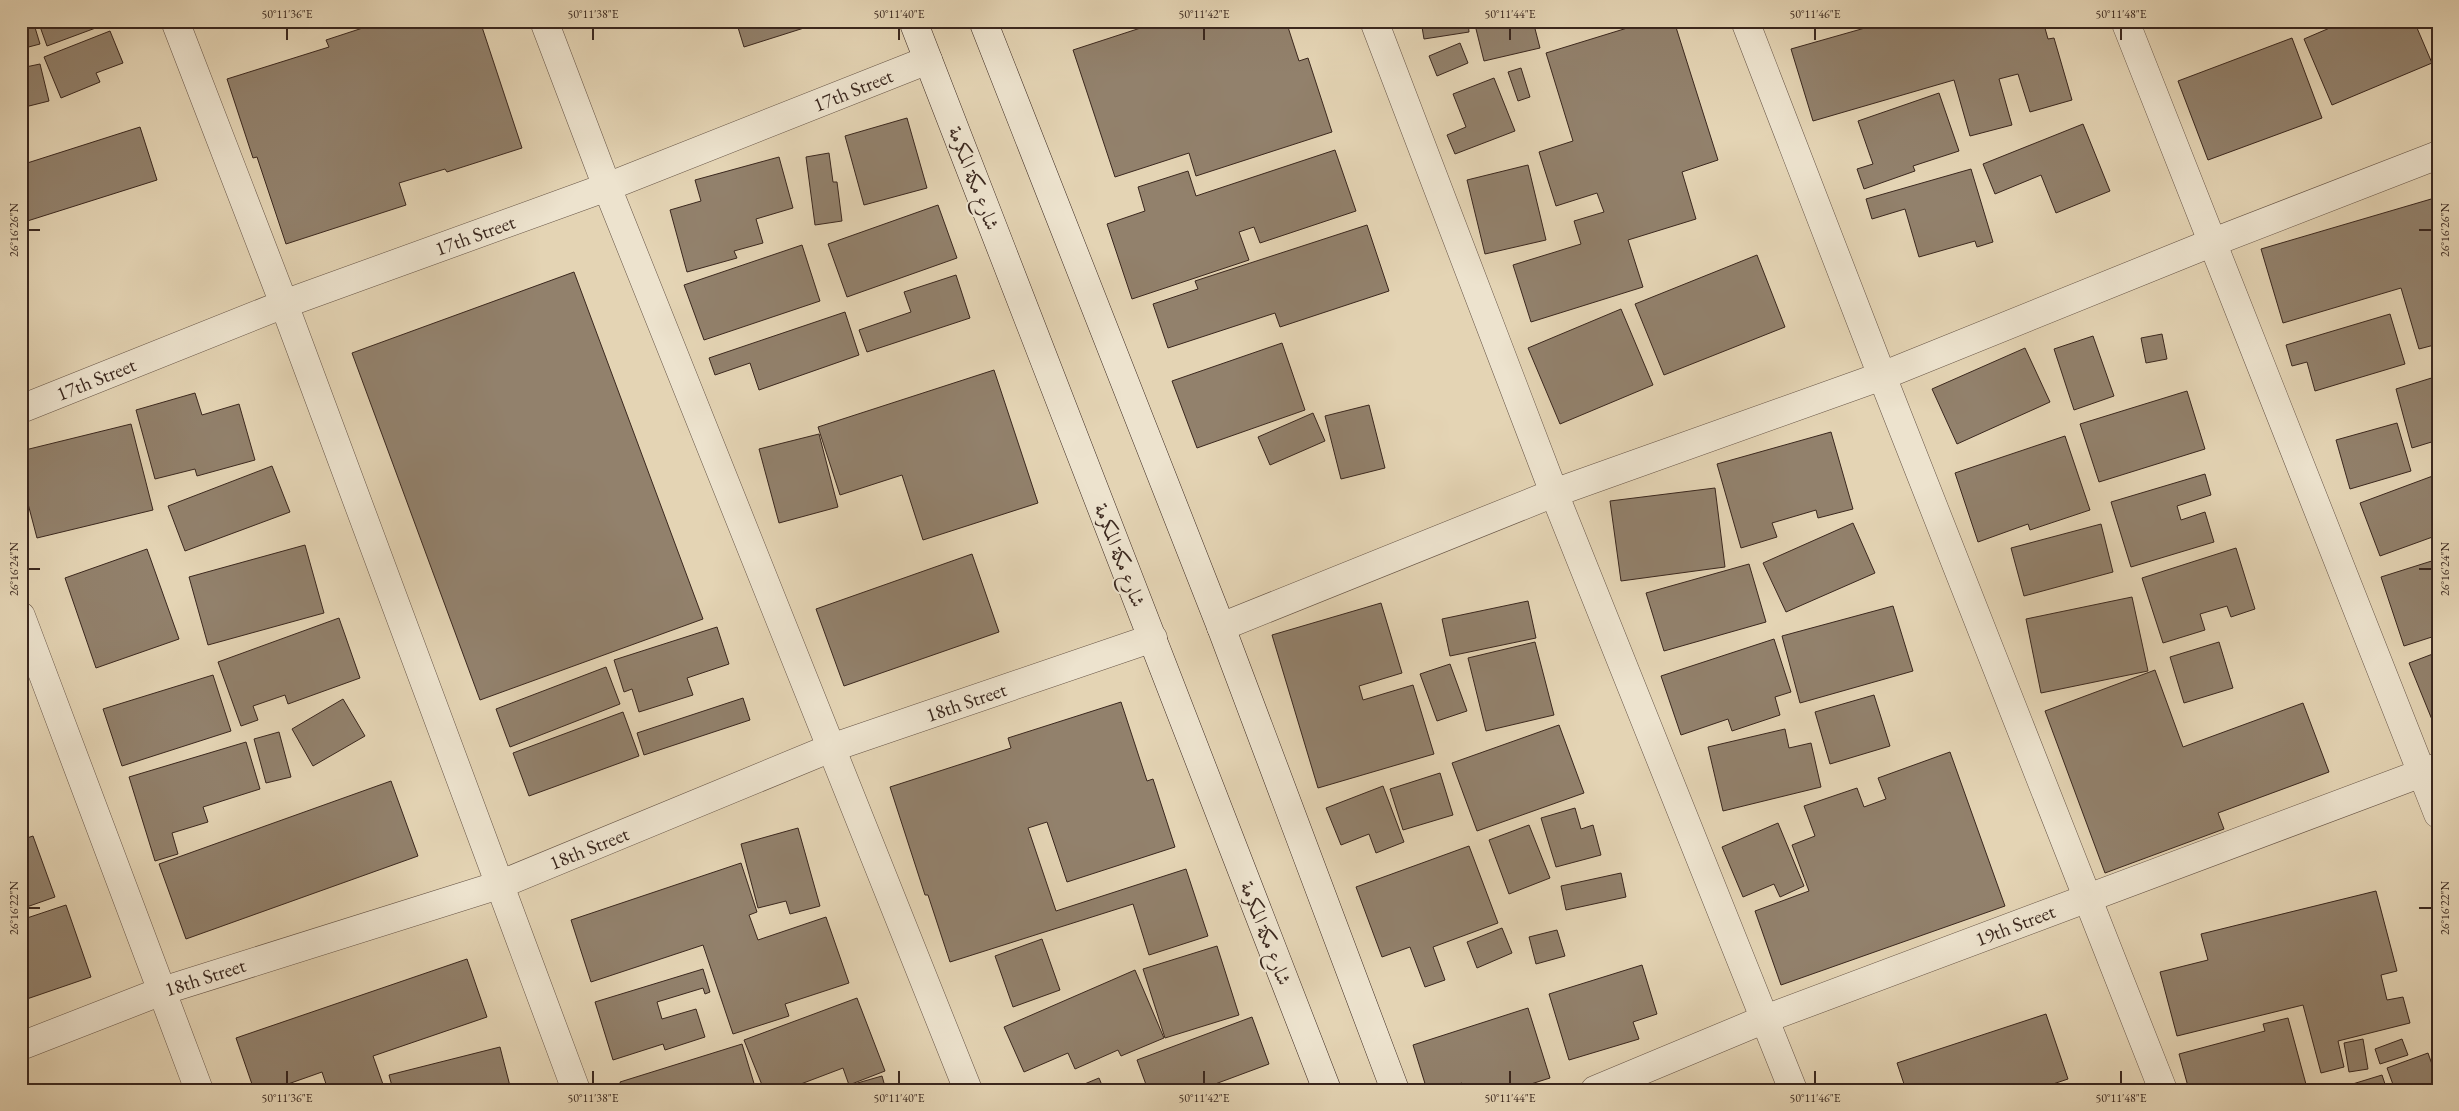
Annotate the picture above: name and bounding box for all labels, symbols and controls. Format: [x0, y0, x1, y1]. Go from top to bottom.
text: 50°11'36"E [261, 6, 313, 22]
text: 50°11'38"E [567, 6, 619, 22]
text: 50°11'40"E [873, 6, 925, 22]
text: 50°11'42"E [1178, 6, 1230, 22]
text: 50°11'44"E [1484, 6, 1536, 22]
text: 50°11'46"E [1789, 6, 1841, 22]
text: 50°11'48"E [2095, 6, 2147, 22]
street label: 17th Street [809, 62, 897, 118]
street label: شارع مكة المكرمة [938, 122, 1006, 235]
text: 26°16'26"N [6, 203, 22, 257]
text: 26°16'26"N [2437, 203, 2453, 257]
street label: 17th Street [431, 208, 519, 262]
street label: 17th Street [52, 351, 140, 407]
street label: شارع مكة المكرمة [1084, 499, 1152, 612]
text: 26°16'24"N [6, 542, 22, 596]
text: 26°16'24"N [2437, 542, 2453, 596]
street label: 18th Street [922, 676, 1010, 728]
street label: 18th Street [545, 820, 633, 876]
street label: شارع مكة المكرمة [1230, 877, 1298, 990]
text: 26°16'22"N [6, 881, 22, 935]
text: 26°16'22"N [2437, 881, 2453, 935]
street label: 19th Street [1971, 898, 2059, 952]
street label: 18th Street [161, 951, 250, 1002]
text: 50°11'36"E [261, 1090, 313, 1106]
text: 50°11'38"E [567, 1090, 619, 1106]
text: 50°11'40"E [873, 1090, 925, 1106]
text: 50°11'42"E [1178, 1090, 1230, 1106]
text: 50°11'44"E [1484, 1090, 1536, 1106]
text: 50°11'46"E [1789, 1090, 1841, 1106]
text: 50°11'48"E [2095, 1090, 2147, 1106]

